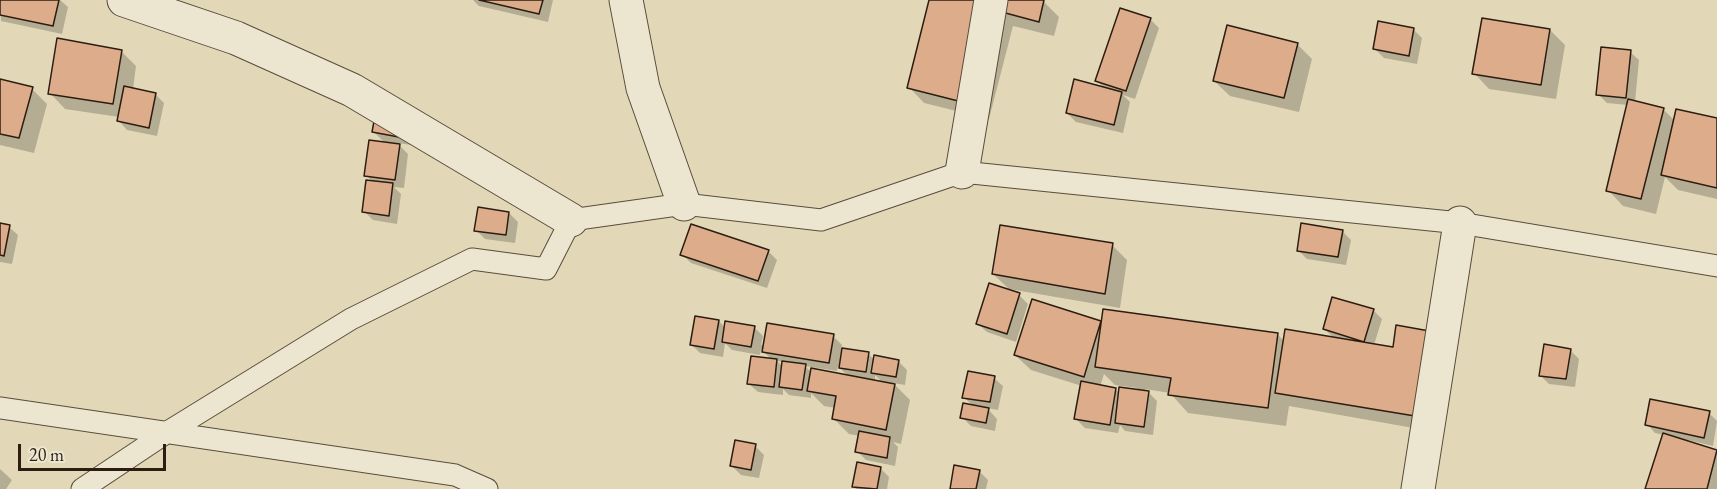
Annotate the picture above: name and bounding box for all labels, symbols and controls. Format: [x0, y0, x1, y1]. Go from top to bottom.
scale bar [21, 432, 170, 470]
text: 20 m [29, 443, 64, 466]

